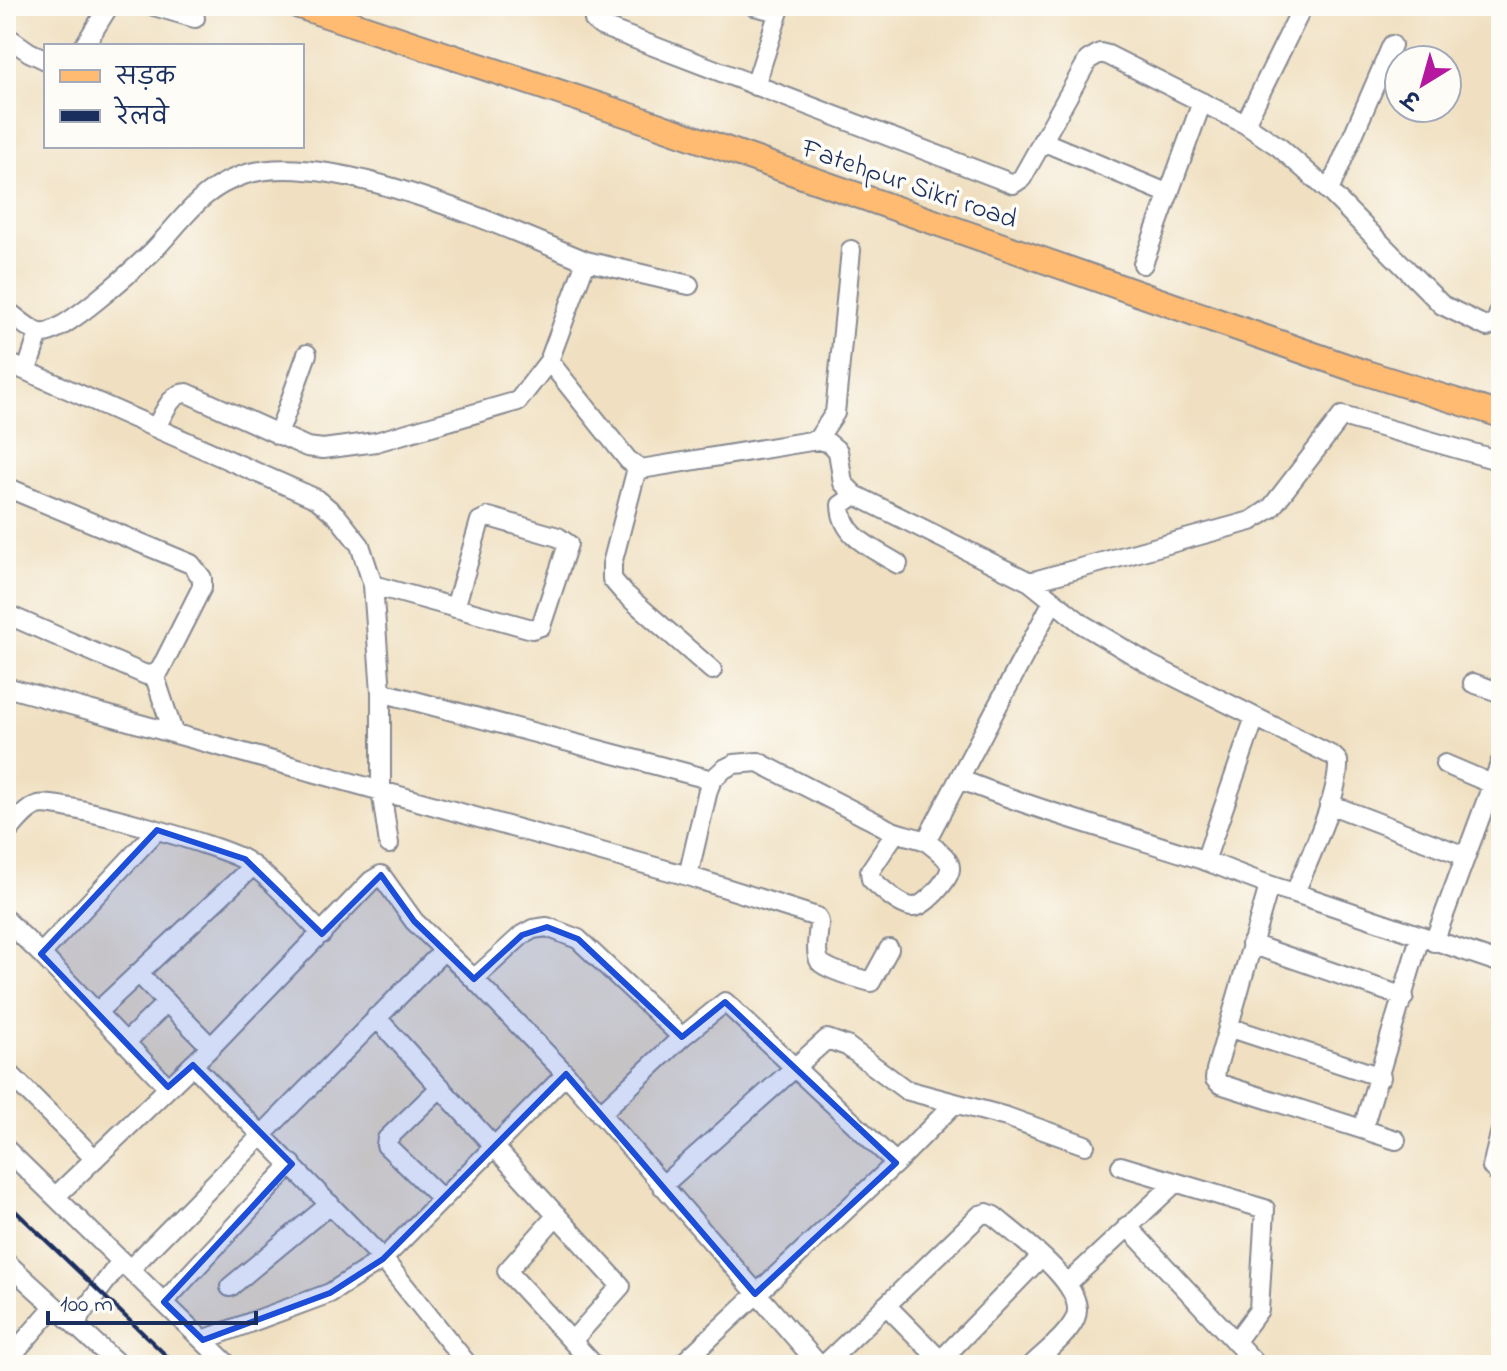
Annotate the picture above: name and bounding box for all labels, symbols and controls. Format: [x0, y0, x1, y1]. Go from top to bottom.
legend [44, 44, 304, 148]
north arrow [1383, 44, 1463, 124]
text: सड़क [114, 61, 177, 96]
text: उ [1395, 79, 1430, 116]
text: रेलवे [113, 96, 170, 136]
street label: Fatehpur Sikri road [795, 129, 1022, 241]
scale bar [48, 1275, 256, 1325]
text: 100 m [60, 1288, 113, 1323]

